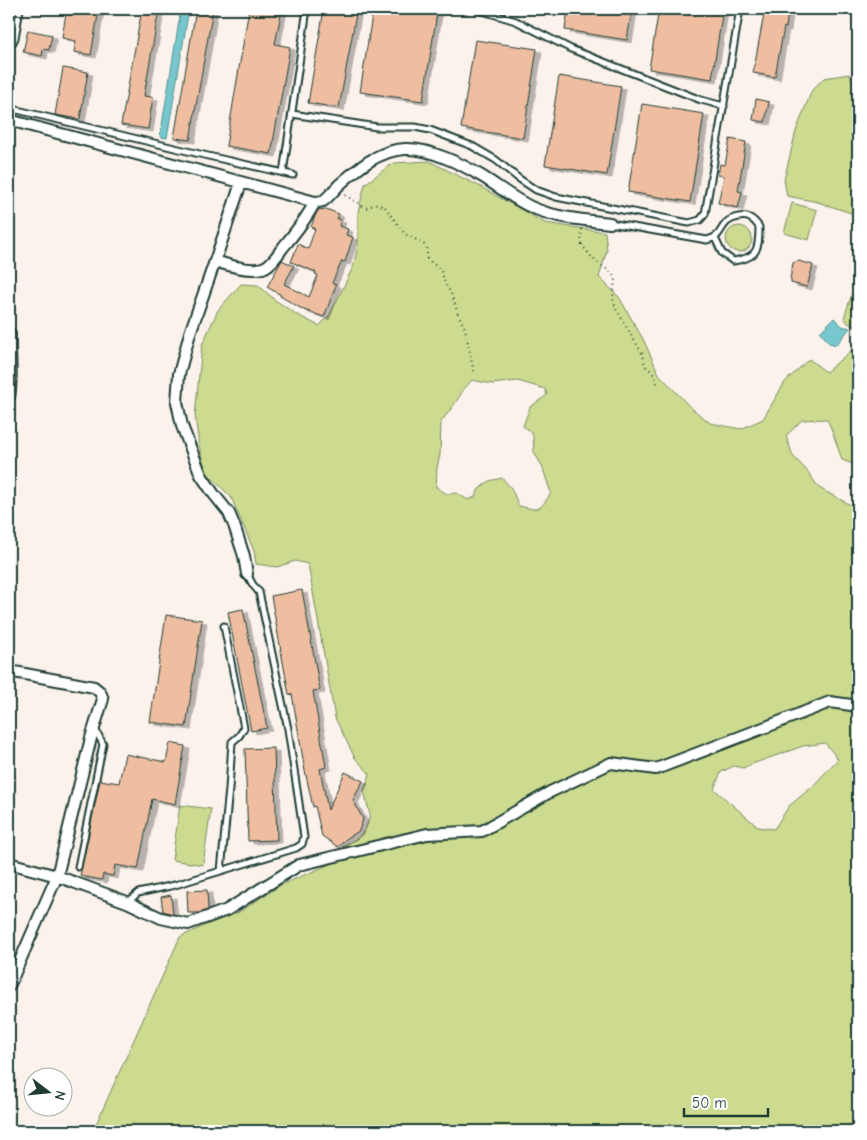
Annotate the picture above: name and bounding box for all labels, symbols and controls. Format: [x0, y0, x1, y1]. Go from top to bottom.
north arrow [22, 1068, 72, 1118]
scale bar [684, 1085, 768, 1117]
text: N [51, 1089, 69, 1102]
text: 50 m [692, 1094, 727, 1112]

